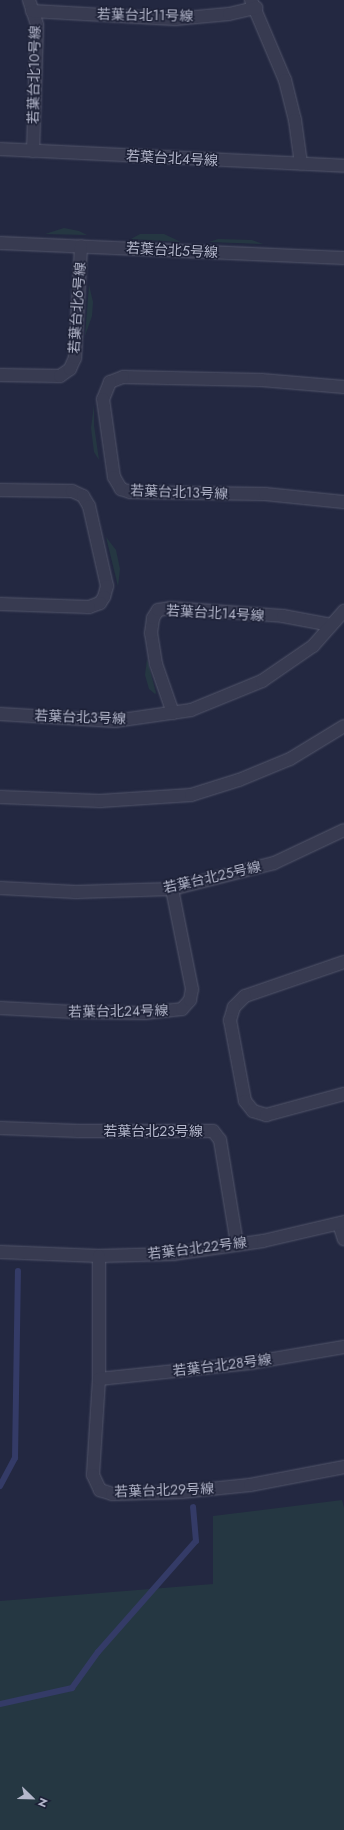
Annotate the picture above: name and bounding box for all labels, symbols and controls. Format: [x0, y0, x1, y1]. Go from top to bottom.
street label: 若葉台北11号線 [97, 6, 193, 24]
street label: 若葉台北10号線 [25, 26, 43, 124]
street label: 若葉台北4号線 [126, 147, 218, 169]
street label: 若葉台北5号線 [126, 239, 218, 261]
street label: 若葉台北6号線 [65, 261, 89, 355]
street label: 若葉台北13号線 [130, 482, 228, 502]
street label: 若葉台北14号線 [165, 602, 265, 624]
street label: 若葉台北3号線 [34, 707, 126, 727]
street label: 若葉台北25号線 [161, 858, 263, 896]
street label: 若葉台北24号線 [68, 1002, 168, 1020]
street label: 若葉台北23号線 [103, 1123, 203, 1139]
street label: 若葉台北22号線 [146, 1234, 248, 1262]
street label: 若葉台北28号線 [172, 1351, 272, 1379]
street label: 若葉台北29号線 [114, 1480, 214, 1500]
north arrow [12, 1778, 52, 1818]
text: N [34, 1796, 52, 1810]

